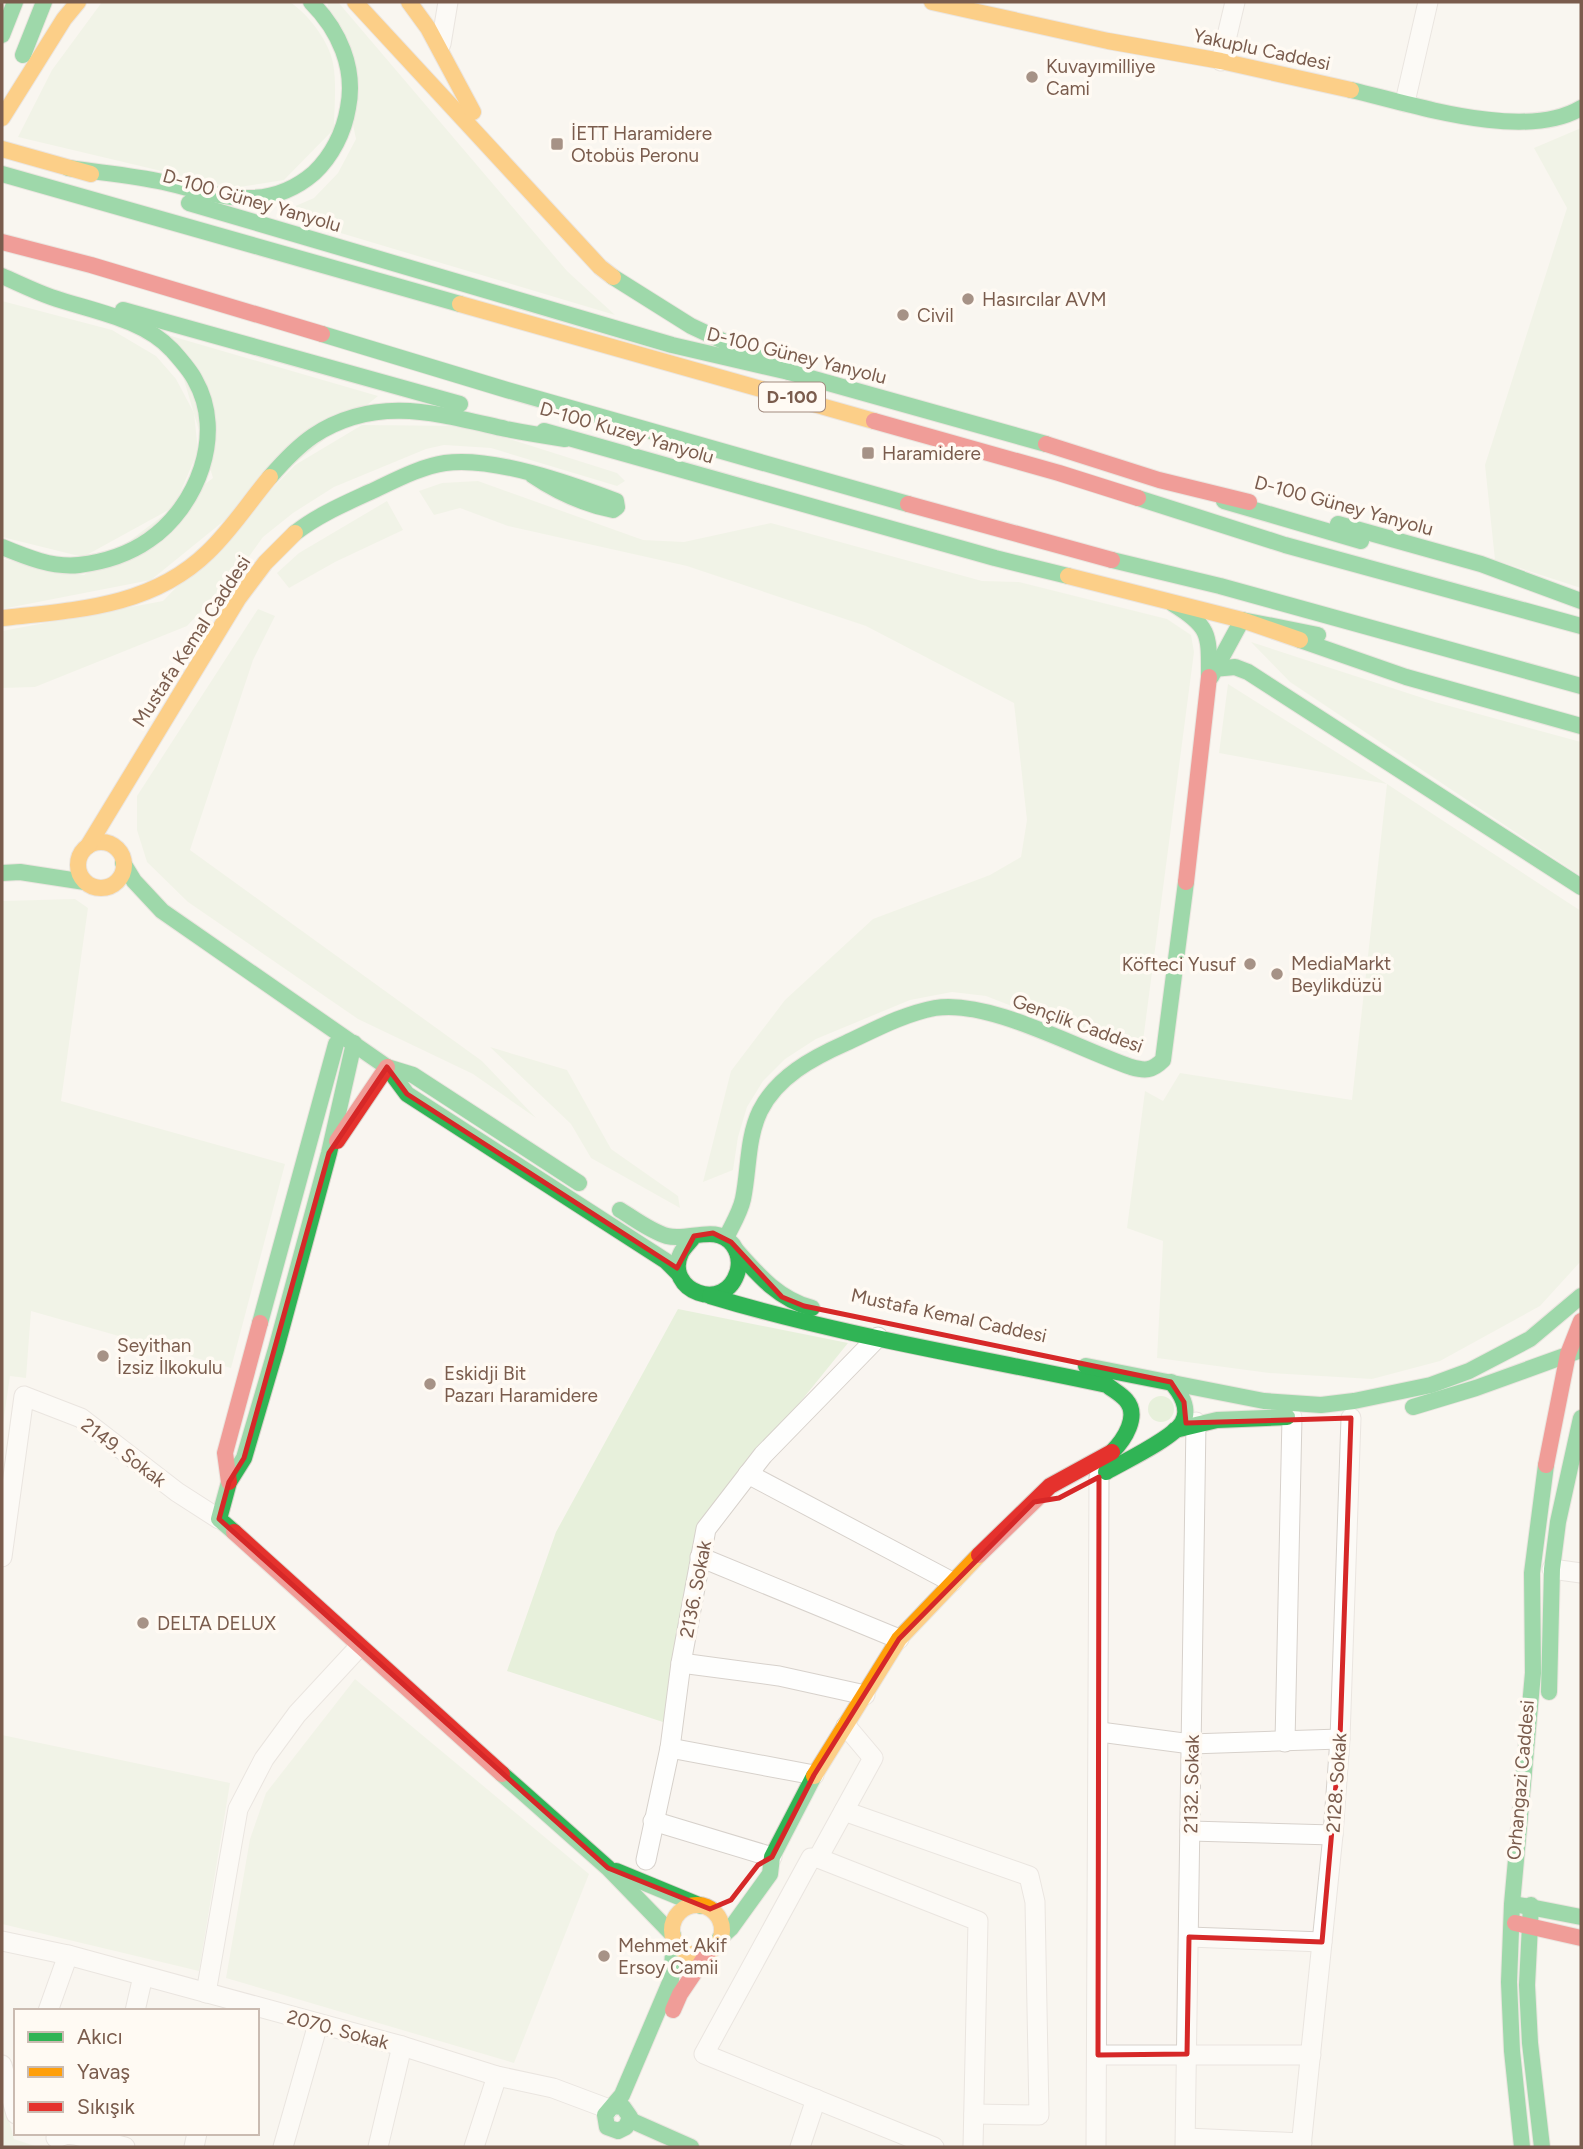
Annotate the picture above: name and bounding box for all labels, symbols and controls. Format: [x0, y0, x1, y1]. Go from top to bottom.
street label: Yakuplu Caddesi [1191, 24, 1333, 75]
place label: Kuvayımilliye Cami [1046, 55, 1155, 100]
marker: Kuvayımilliye Cami [1024, 69, 1040, 85]
place label: İETT Haramidere Otobüs Peronu [571, 122, 712, 167]
marker: İETT Haramidere Otobüs Peronu [549, 136, 565, 152]
street label: D-100 Güney Yanyolu [160, 164, 344, 237]
place label: Hasırcılar AVM [982, 288, 1107, 311]
marker: Hasırcılar AVM [960, 291, 976, 307]
place label: Civil [917, 304, 954, 327]
marker: Civil [895, 307, 911, 323]
street label: D-100 Güney Yanyolu [705, 322, 889, 389]
road number: D-100 [759, 382, 825, 412]
street label: D-100 Kuzey Yanyolu [537, 397, 717, 468]
place label: Haramidere [882, 442, 981, 465]
marker: Haramidere [860, 445, 876, 461]
street label: D-100 Güney Yanyolu [1252, 471, 1436, 540]
street label: Mustafa Kemal Caddesi [127, 551, 255, 731]
place label: MediaMarkt Beylikdüzü [1291, 952, 1391, 997]
place label: Köfteci Yusuf [1122, 953, 1236, 976]
marker: Köfteci Yusuf [1242, 956, 1258, 972]
marker: MediaMarkt Beylikdüzü [1269, 966, 1285, 982]
street label: Gençlik Caddesi [1009, 989, 1146, 1058]
street label: Mustafa Kemal Caddesi [849, 1283, 1049, 1347]
place label: Seyithan İzsiz İlkokulu [117, 1334, 223, 1379]
marker: Seyithan İzsiz İlkokulu [95, 1348, 111, 1364]
place label: Eskidji Bit Pazarı Haramidere [444, 1362, 598, 1407]
marker: Eskidji Bit Pazarı Haramidere [422, 1376, 438, 1392]
street label: 2149. Sokak [77, 1413, 171, 1492]
street label: 2136. Sokak [675, 1538, 716, 1640]
place label: DELTA DELUX [157, 1612, 276, 1635]
marker: DELTA DELUX [135, 1615, 151, 1631]
street label: Orhangazi Caddesi [1502, 1699, 1539, 1861]
street label: 2128. Sokak [1322, 1732, 1352, 1834]
street label: 2132. Sokak [1179, 1734, 1204, 1834]
place label: Mehmet Akif Ersoy Camii [618, 1934, 727, 1979]
marker: Mehmet Akif Ersoy Camii [596, 1948, 612, 1964]
street label: 2070. Sokak [284, 2005, 392, 2054]
legend [14, 2009, 259, 2135]
text: Akıcı [77, 2024, 123, 2049]
text: Yavaş [77, 2059, 130, 2084]
text: Sıkışık [77, 2094, 136, 2119]

